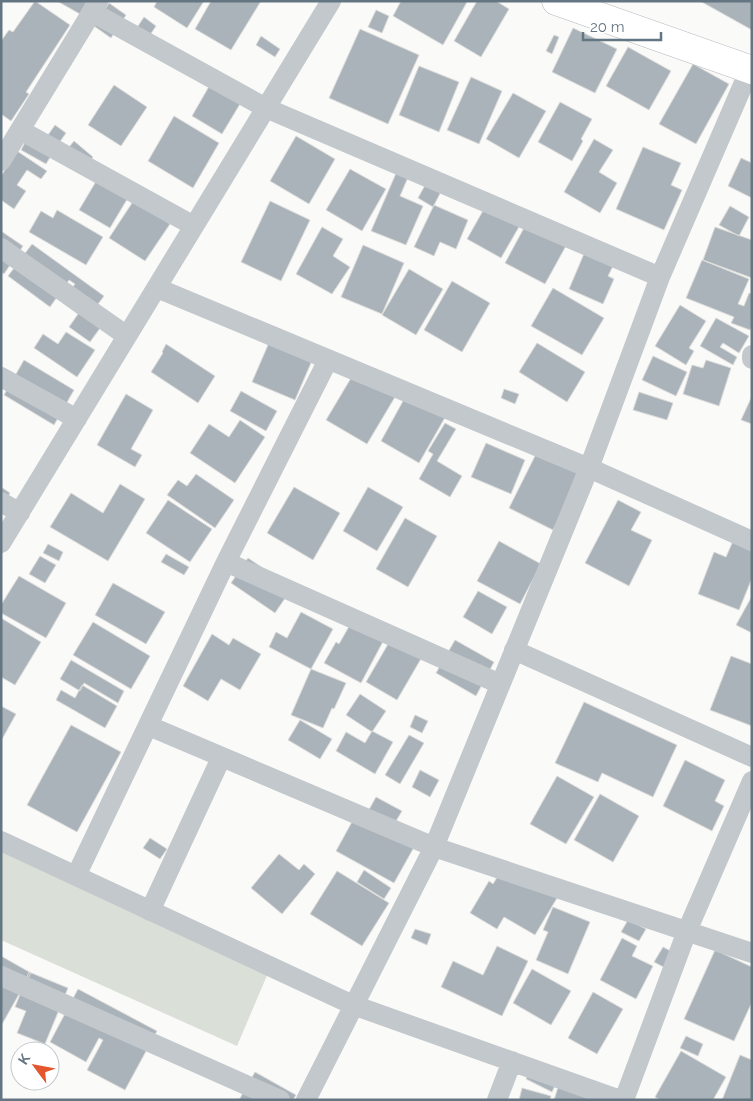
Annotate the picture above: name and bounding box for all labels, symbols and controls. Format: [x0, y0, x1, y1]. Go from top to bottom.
scale bar [583, 10, 660, 42]
text: 20 m [590, 18, 625, 36]
north arrow [10, 1041, 60, 1091]
text: K [15, 1050, 34, 1067]

